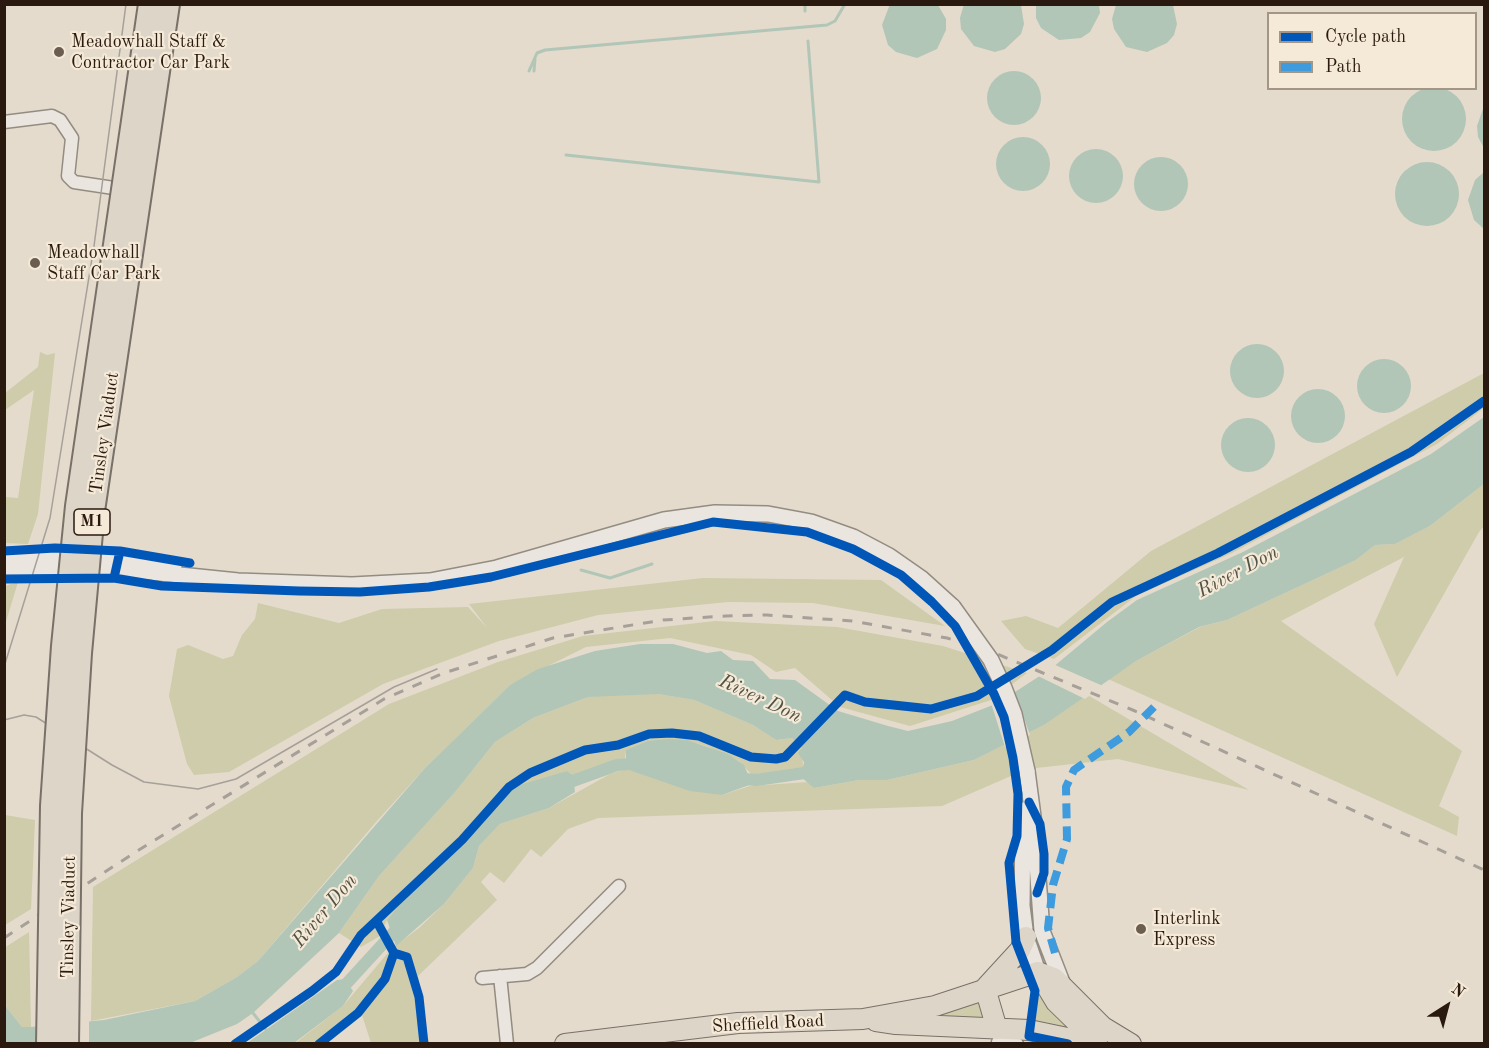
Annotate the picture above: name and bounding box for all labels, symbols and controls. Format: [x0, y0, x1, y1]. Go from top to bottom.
legend [1267, 12, 1477, 90]
text: Cycle path [1325, 28, 1406, 46]
place label: Meadowhall Staff & Contractor Car Park [71, 31, 230, 74]
marker: Meadowhall Staff & Contractor Car Park [52, 45, 66, 59]
text: Path [1325, 58, 1361, 76]
place label: Meadowhall Staff Car Park [47, 242, 161, 284]
marker: Meadowhall Staff Car Park [28, 256, 42, 270]
street label: Tinsley Viaduct [86, 371, 124, 495]
road number: M1 [74, 509, 110, 535]
water label: River Don [1193, 541, 1283, 603]
water label: River Don [715, 669, 805, 729]
street label: Tinsley Viaduct [57, 855, 81, 979]
water label: River Don [287, 869, 363, 953]
place label: Interlink Express [1153, 908, 1221, 950]
marker: Interlink Express [1134, 922, 1148, 936]
north arrow [1417, 976, 1477, 1036]
text: N [1448, 981, 1467, 1002]
street label: Sheffield Road [711, 1010, 825, 1038]

